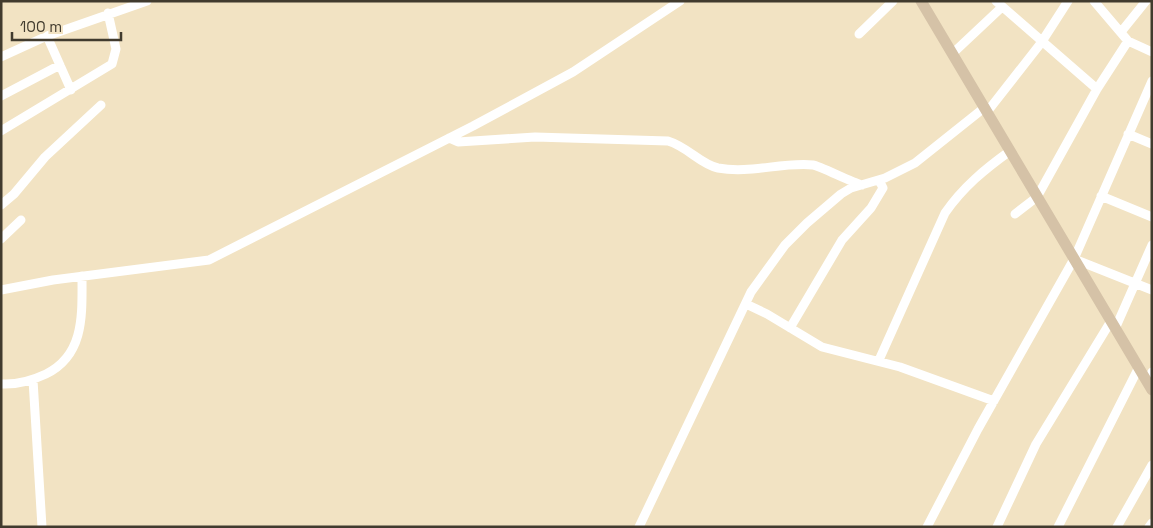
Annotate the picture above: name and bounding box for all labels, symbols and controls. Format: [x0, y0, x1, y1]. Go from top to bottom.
scale bar [12, 10, 121, 42]
text: 100 m [20, 17, 62, 36]

